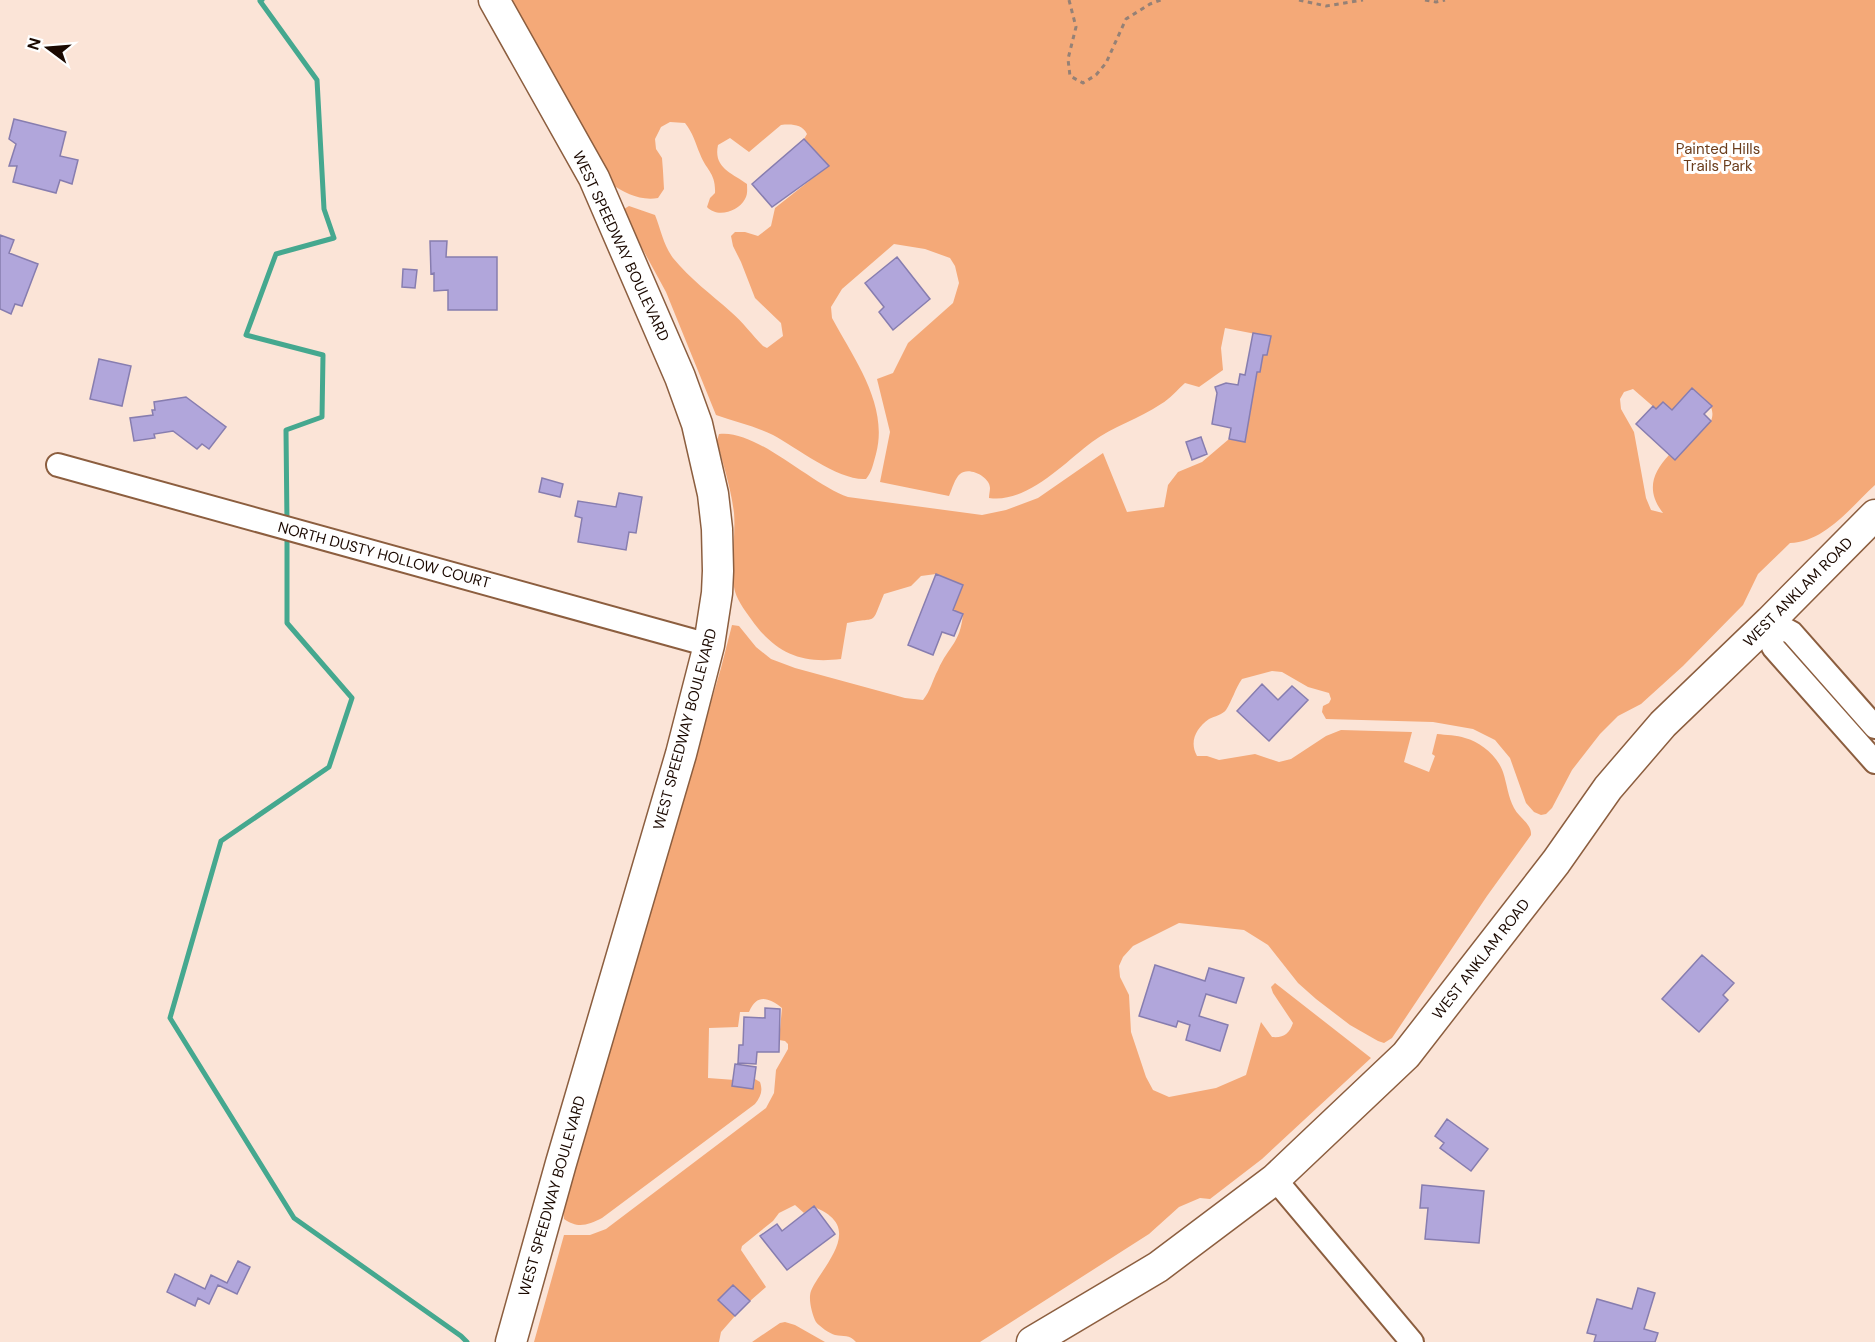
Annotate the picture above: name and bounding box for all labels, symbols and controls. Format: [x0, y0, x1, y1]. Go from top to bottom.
north arrow [18, 18, 78, 78]
text: N [22, 35, 46, 53]
park label: Painted Hills Trails Park [1676, 139, 1760, 176]
street label: WEST SPEEDWAY BOULEVARD [568, 148, 674, 344]
street label: NORTH DUSTY HOLLOW COURT [276, 517, 492, 593]
street label: WEST ANKLAM ROAD [1739, 533, 1857, 651]
street label: WEST SPEEDWAY BOULEVARD [648, 626, 722, 832]
street label: WEST ANKLAM ROAD [1428, 895, 1534, 1023]
street label: WEST SPEEDWAY BOULEVARD [514, 1093, 590, 1299]

